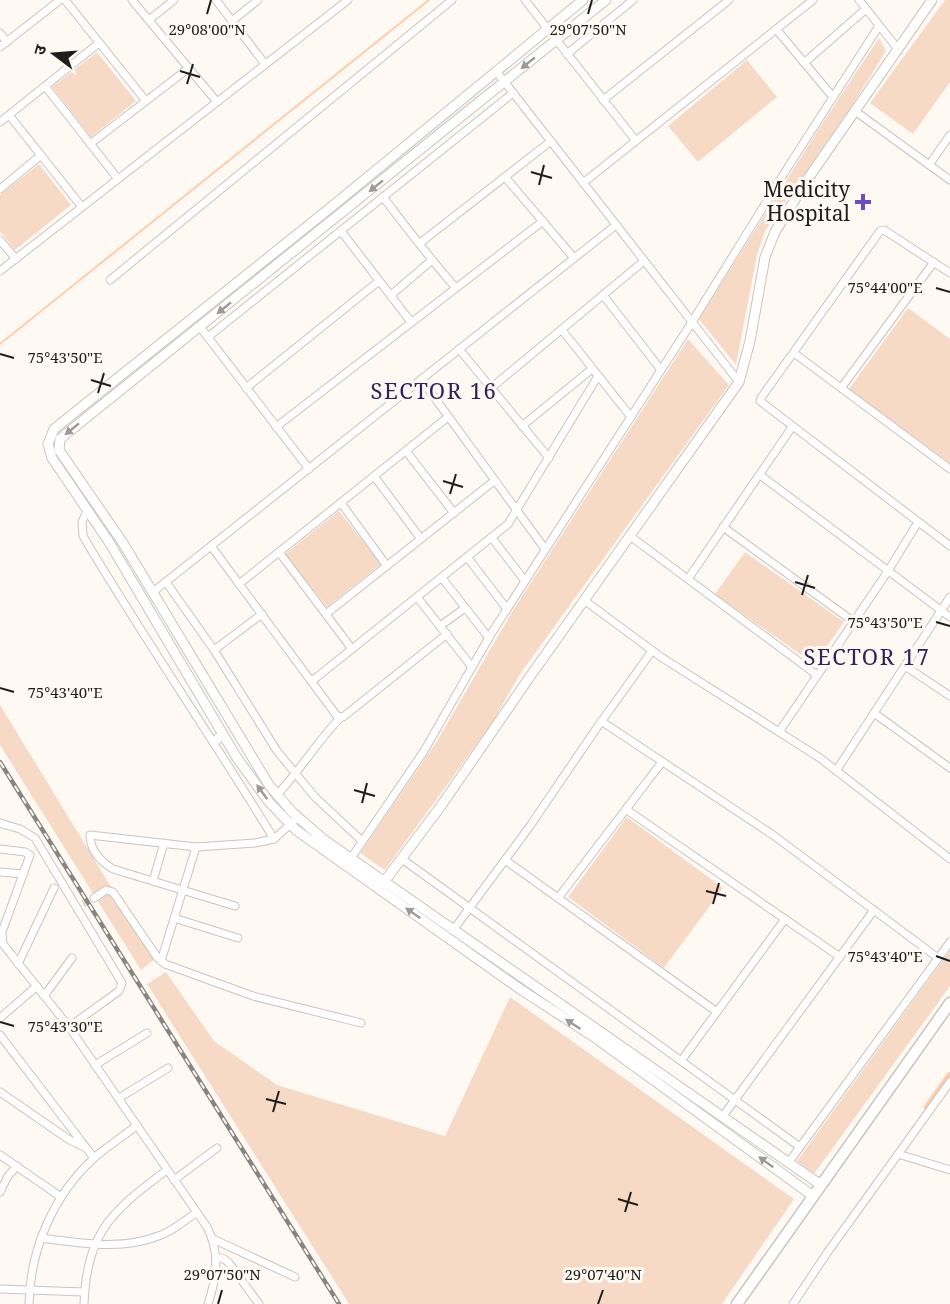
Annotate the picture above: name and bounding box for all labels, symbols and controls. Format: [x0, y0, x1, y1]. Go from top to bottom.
text: 29°08'00"N [168, 19, 246, 39]
text: 29°07'50"N [549, 19, 627, 39]
north arrow [24, 24, 84, 84]
text: उ [28, 42, 52, 57]
one-way arrow [520, 57, 536, 70]
place label: Medicity Hospital [763, 175, 850, 227]
one-way arrow [369, 179, 384, 191]
marker: Medicity Hospital [854, 193, 872, 211]
text: 75°44'00"E [847, 277, 923, 297]
one-way arrow [216, 301, 232, 314]
text: 75°43'50"E [27, 347, 103, 367]
district label: SECTOR 16 [371, 375, 497, 405]
one-way arrow [64, 423, 80, 436]
text: 75°43'50"E [847, 612, 923, 632]
district label: SECTOR 17 [804, 641, 930, 671]
text: 75°43'40"E [27, 682, 103, 702]
one-way arrow [256, 784, 268, 799]
one-way arrow [405, 907, 421, 919]
text: 75°43'40"E [847, 946, 923, 966]
text: 75°43'30"E [27, 1016, 103, 1036]
one-way arrow [565, 1018, 582, 1029]
one-way arrow [758, 1156, 774, 1168]
text: 29°07'50"N [183, 1264, 261, 1284]
text: 29°07'40"N [564, 1264, 642, 1284]

